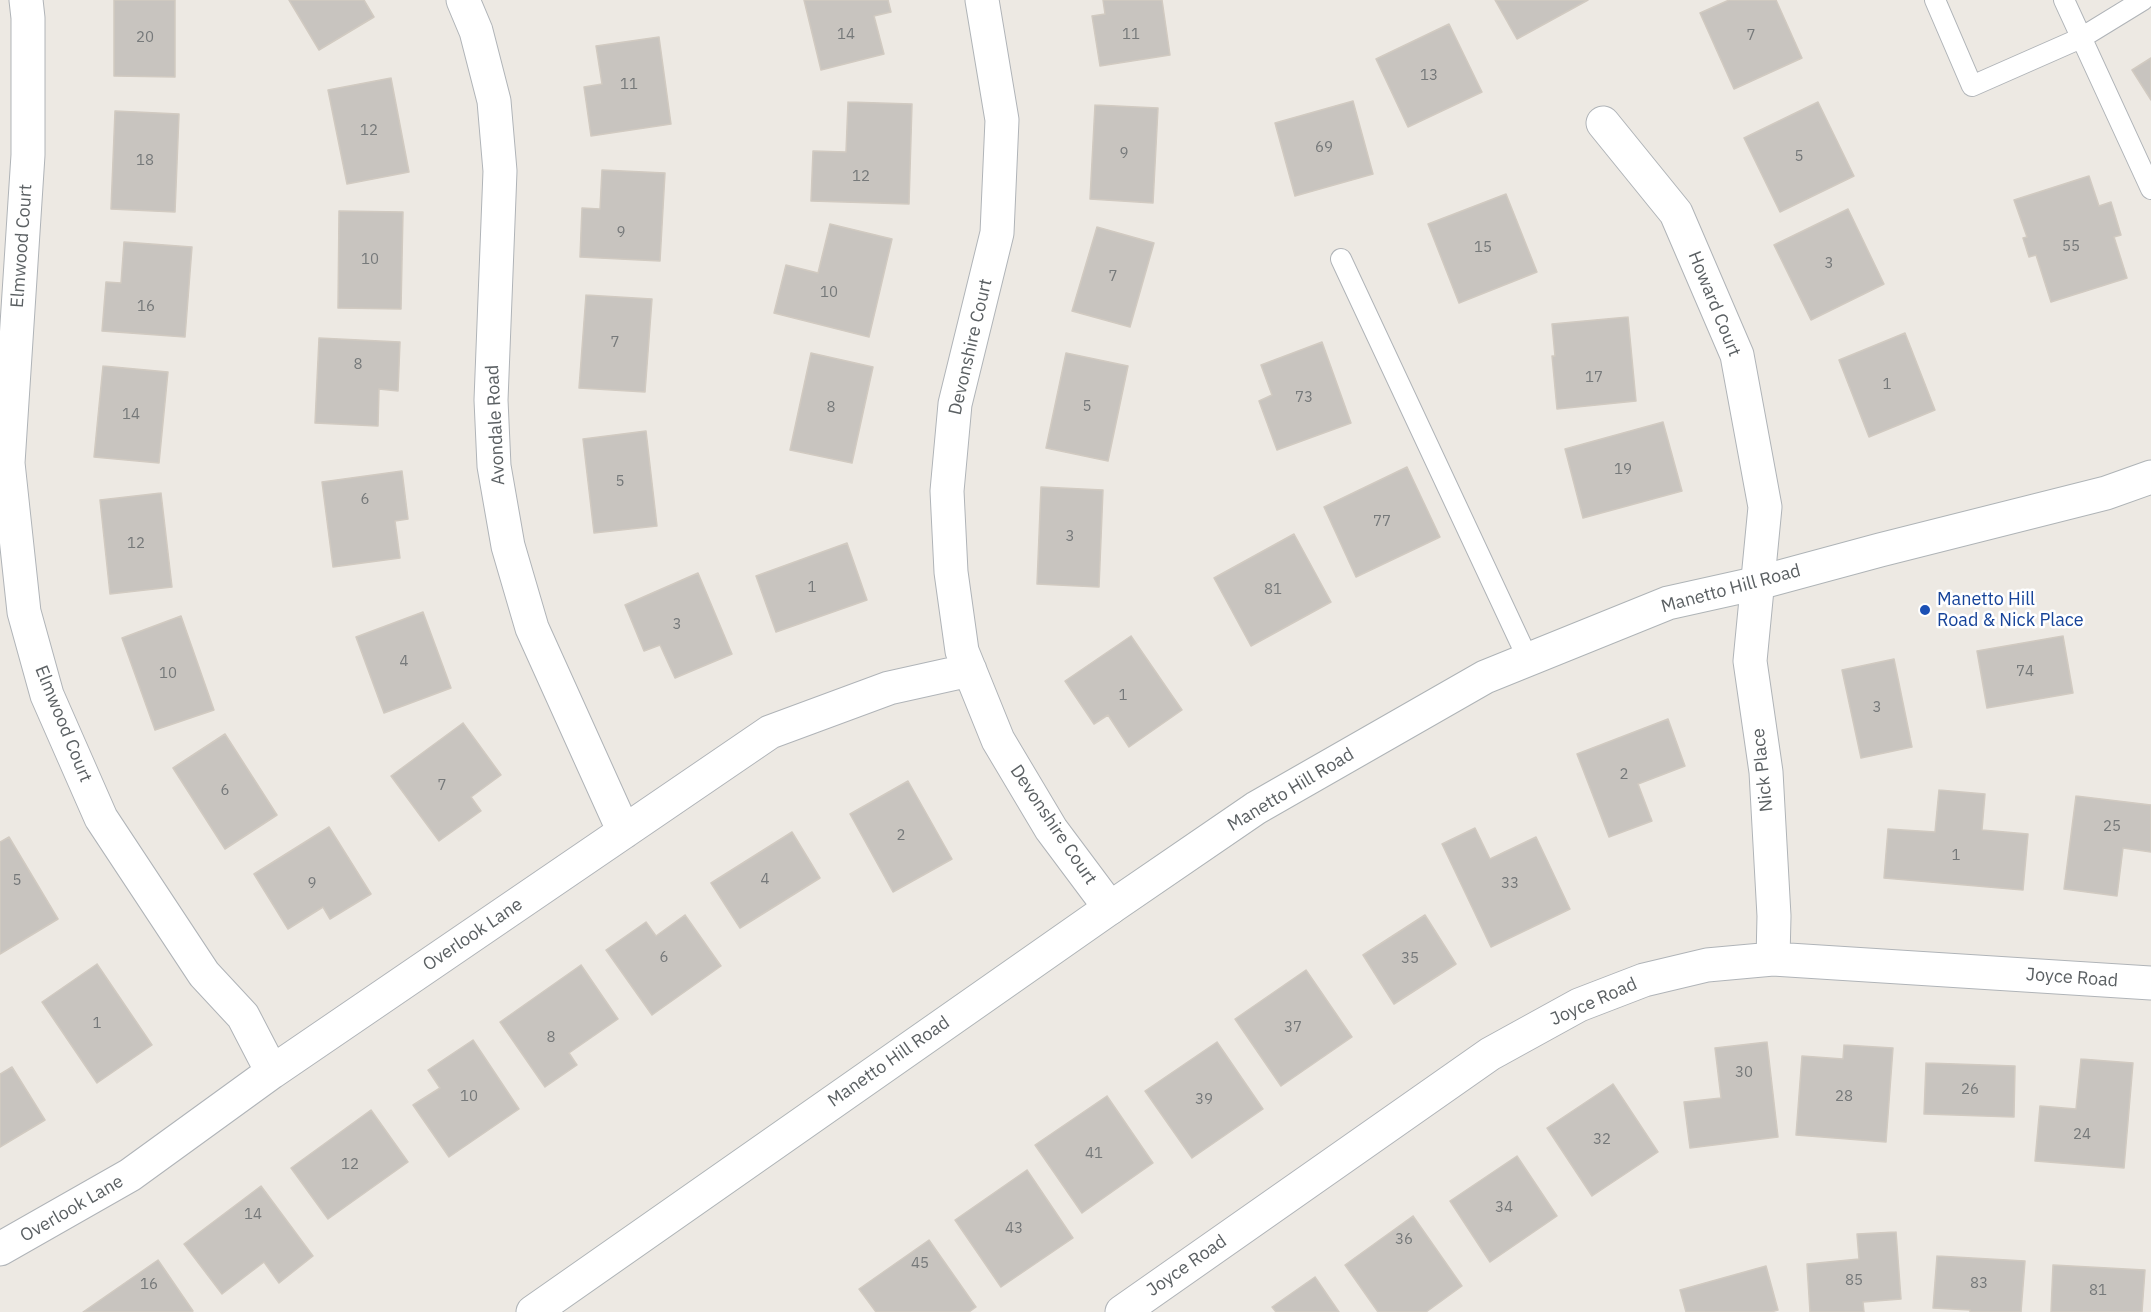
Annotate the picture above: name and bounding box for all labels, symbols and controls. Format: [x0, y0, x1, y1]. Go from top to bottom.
house number: 14 [837, 26, 855, 44]
house number: 11 [1122, 26, 1140, 44]
house number: 7 [1747, 27, 1755, 45]
house number: 20 [136, 29, 154, 47]
house number: 13 [1420, 67, 1438, 85]
house number: 11 [620, 76, 638, 94]
house number: 12 [360, 122, 378, 140]
house number: 69 [1315, 139, 1333, 157]
house number: 9 [1120, 145, 1128, 163]
house number: 5 [1795, 148, 1803, 166]
house number: 18 [136, 152, 154, 170]
house number: 12 [852, 168, 870, 186]
street label: Elmwood Court [7, 183, 37, 309]
house number: 9 [617, 224, 625, 242]
house number: 55 [2062, 238, 2080, 256]
house number: 15 [1474, 239, 1492, 257]
street label: Howard Court [1683, 248, 1745, 360]
house number: 10 [361, 251, 379, 269]
house number: 3 [1825, 255, 1833, 273]
house number: 7 [1109, 268, 1117, 286]
street label: Devonshire Court [945, 277, 997, 417]
house number: 10 [820, 284, 838, 302]
house number: 16 [137, 298, 155, 316]
house number: 7 [611, 334, 619, 352]
house number: 8 [354, 356, 362, 374]
street label: Avondale Road [482, 364, 510, 486]
house number: 17 [1585, 369, 1603, 387]
house number: 1 [1883, 376, 1891, 394]
house number: 73 [1295, 389, 1313, 407]
house number: 5 [1083, 398, 1091, 416]
house number: 8 [827, 399, 835, 417]
house number: 14 [122, 406, 140, 424]
house number: 19 [1614, 461, 1632, 479]
house number: 5 [616, 473, 624, 491]
house number: 6 [361, 491, 369, 509]
house number: 77 [1373, 513, 1391, 531]
house number: 3 [1066, 528, 1074, 546]
house number: 12 [127, 535, 145, 553]
street label: Manetto Hill Road [1659, 560, 1803, 618]
house number: 1 [808, 579, 816, 597]
house number: 81 [1264, 581, 1282, 599]
place label: Manetto Hill Road & Nick Place [1937, 589, 2084, 632]
marker: Manetto Hill Road & Nick Place [1918, 603, 1932, 617]
house number: 3 [673, 616, 681, 634]
house number: 4 [400, 653, 408, 671]
street label: Elmwood Court [30, 662, 96, 786]
house number: 74 [2016, 663, 2034, 681]
house number: 10 [159, 665, 177, 683]
house number: 1 [1119, 687, 1127, 705]
house number: 3 [1873, 699, 1881, 717]
street label: Nick Place [1748, 727, 1778, 813]
street label: Manetto Hill Road [1224, 744, 1358, 836]
street label: Devonshire Court [1005, 761, 1101, 889]
house number: 2 [1620, 766, 1628, 784]
house number: 7 [438, 777, 446, 795]
house number: 6 [221, 782, 229, 800]
house number: 25 [2103, 818, 2121, 836]
house number: 2 [897, 827, 905, 845]
house number: 1 [1952, 847, 1960, 865]
house number: 4 [761, 871, 769, 889]
house number: 5 [13, 872, 21, 890]
house number: 9 [308, 875, 316, 893]
house number: 33 [1501, 875, 1519, 893]
street label: Overlook Lane [419, 894, 527, 976]
house number: 6 [660, 949, 668, 967]
house number: 35 [1401, 950, 1419, 968]
street label: Joyce Road [2025, 964, 2119, 992]
street label: Joyce Road [1547, 973, 1641, 1031]
street label: Manetto Hill Road [824, 1012, 954, 1112]
house number: 1 [93, 1015, 101, 1033]
house number: 37 [1284, 1019, 1302, 1037]
house number: 8 [547, 1029, 555, 1047]
house number: 30 [1735, 1064, 1753, 1082]
house number: 26 [1961, 1081, 1979, 1099]
house number: 10 [460, 1088, 478, 1106]
house number: 28 [1835, 1088, 1853, 1106]
house number: 39 [1195, 1091, 1213, 1109]
house number: 24 [2073, 1126, 2091, 1144]
house number: 32 [1593, 1131, 1611, 1149]
house number: 41 [1085, 1145, 1103, 1163]
house number: 12 [341, 1156, 359, 1174]
street label: Overlook Lane [17, 1171, 127, 1247]
house number: 34 [1495, 1199, 1513, 1217]
house number: 14 [244, 1206, 262, 1224]
house number: 43 [1005, 1220, 1023, 1238]
street label: Joyce Road [1143, 1231, 1231, 1301]
house number: 36 [1395, 1231, 1413, 1249]
house number: 45 [911, 1255, 929, 1273]
house number: 85 [1845, 1272, 1863, 1290]
house number: 83 [1970, 1275, 1988, 1293]
house number: 16 [140, 1276, 158, 1294]
house number: 81 [2089, 1282, 2107, 1300]

